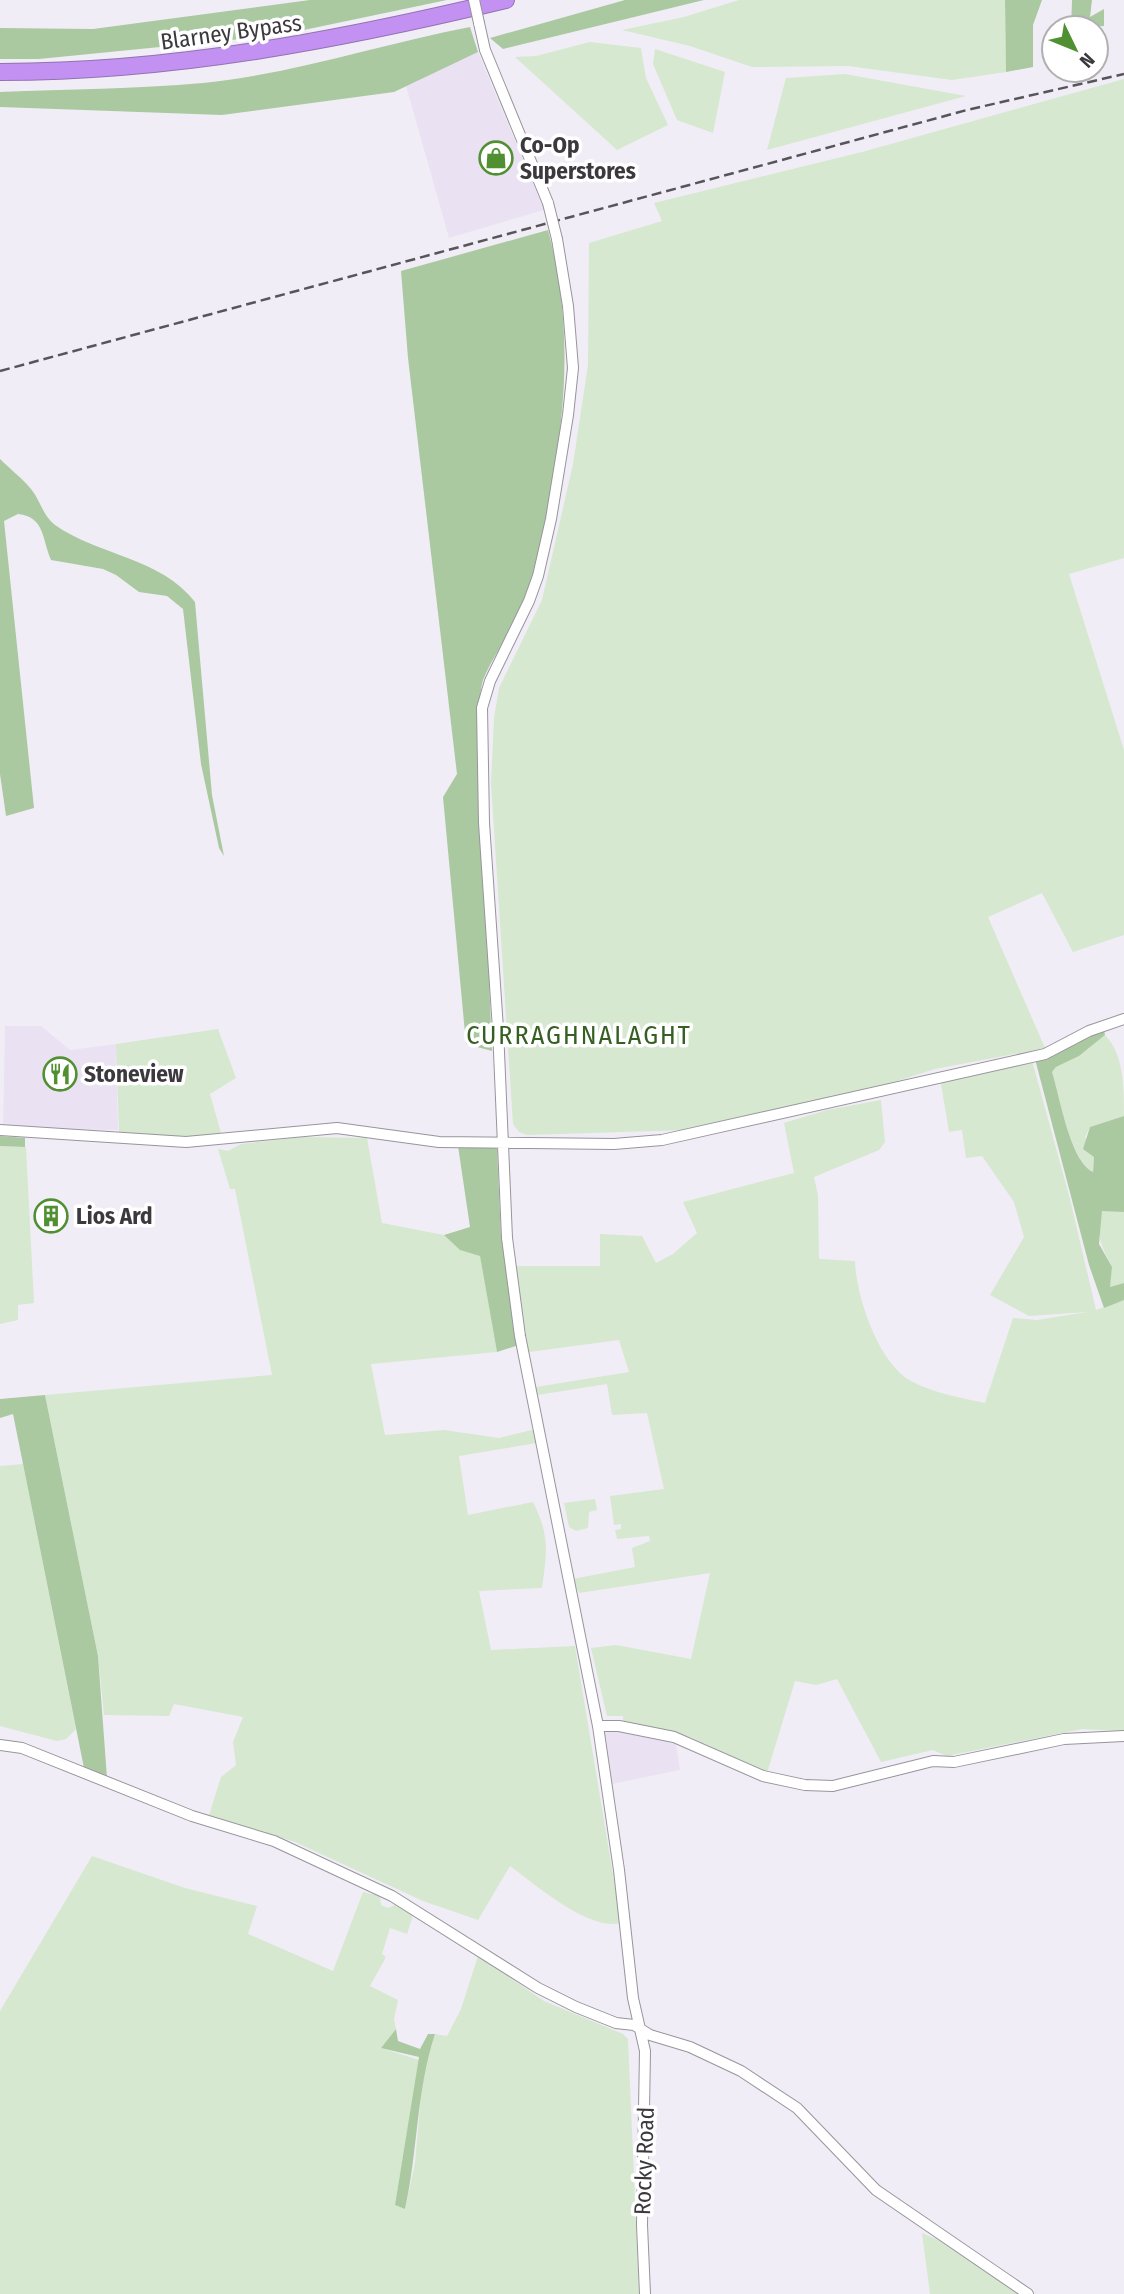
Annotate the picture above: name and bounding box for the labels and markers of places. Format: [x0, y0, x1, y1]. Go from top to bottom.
place label: Co-Op Superstores [520, 131, 636, 185]
shop icon: Co-Op Superstores [477, 139, 515, 177]
restaurant icon: Stoneview [41, 1055, 79, 1093]
place label: Stoneview [84, 1060, 184, 1088]
building icon: Lios Ard [32, 1197, 70, 1235]
place label: Lios Ard [76, 1202, 153, 1230]

